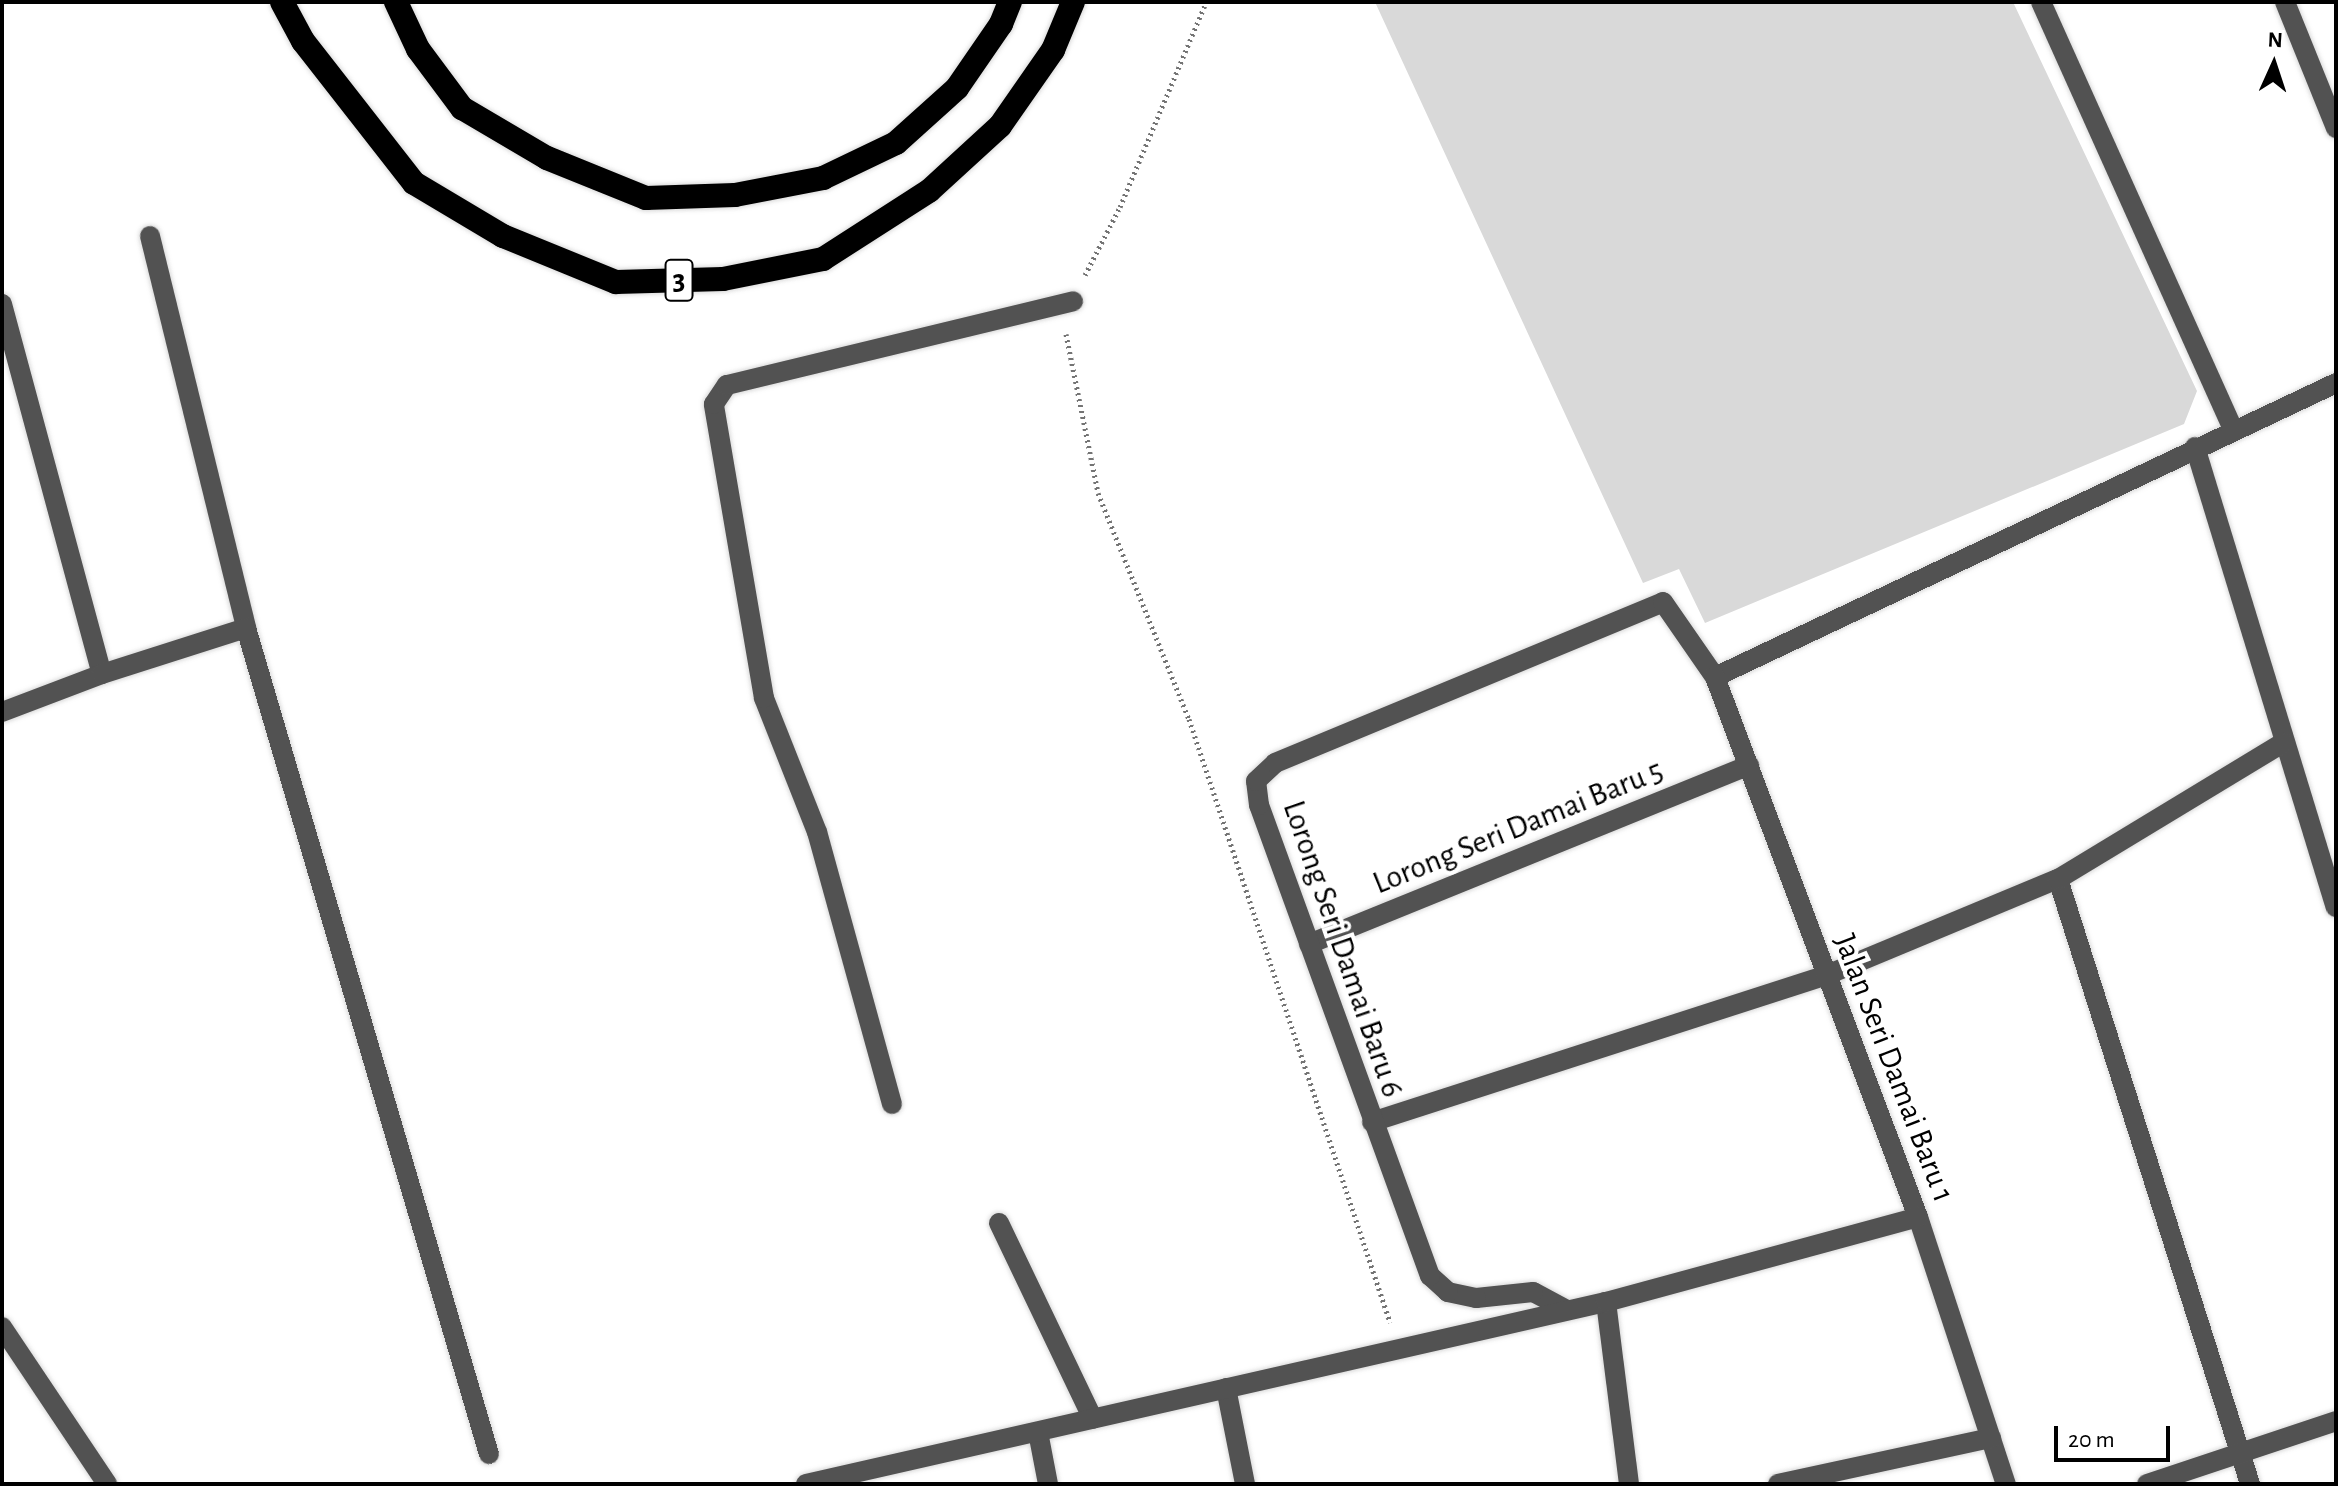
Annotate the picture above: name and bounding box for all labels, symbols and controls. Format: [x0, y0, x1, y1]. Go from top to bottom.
north arrow [2234, 24, 2314, 104]
text: N [2267, 29, 2283, 51]
road number: 3 [663, 254, 695, 306]
street label: Lorong Seri Damai Baru 5 [1367, 751, 1669, 903]
street label: Lorong Seri Damai Baru 6 [1274, 796, 1412, 1102]
street label: Jalan Seri Damai Baru 1 [1825, 929, 1963, 1207]
scale bar [2058, 1410, 2174, 1460]
text: 20 m [2068, 1428, 2115, 1452]

